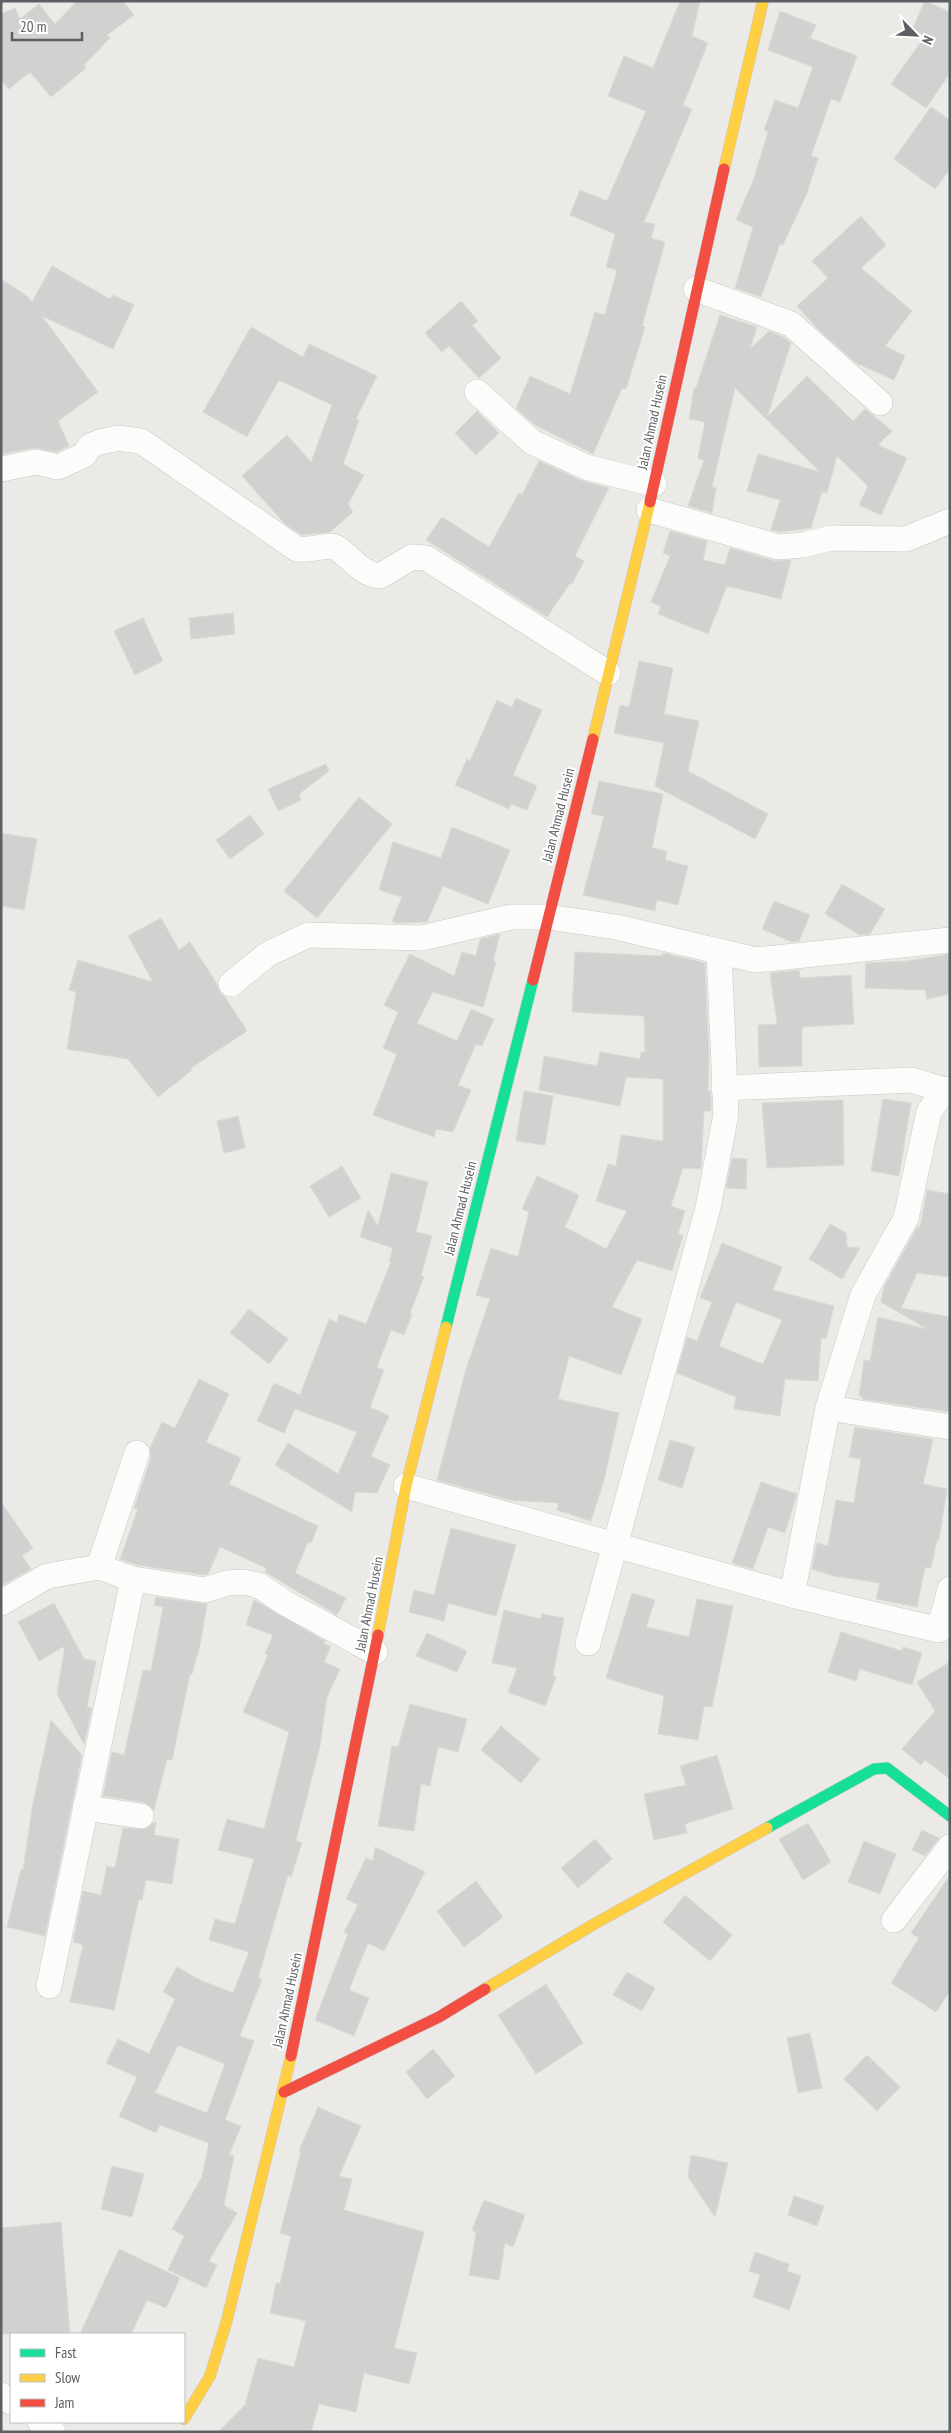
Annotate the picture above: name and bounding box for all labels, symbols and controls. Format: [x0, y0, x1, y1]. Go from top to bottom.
scale bar [12, 10, 82, 42]
north arrow [891, 10, 941, 60]
text: 20 m [20, 17, 46, 36]
text: N [918, 33, 938, 47]
street label: Jalan Ahmad Husein [633, 373, 671, 472]
street label: Jalan Ahmad Husein [537, 766, 578, 865]
street label: Jalan Ahmad Husein [439, 1159, 480, 1258]
street label: Jalan Ahmad Husein [351, 1555, 387, 1654]
street label: Jalan Ahmad Husein [268, 1951, 306, 2050]
legend [10, 2333, 185, 2423]
text: Fast [55, 2343, 76, 2362]
text: Slow [55, 2368, 80, 2387]
text: Jam [54, 2393, 74, 2412]

